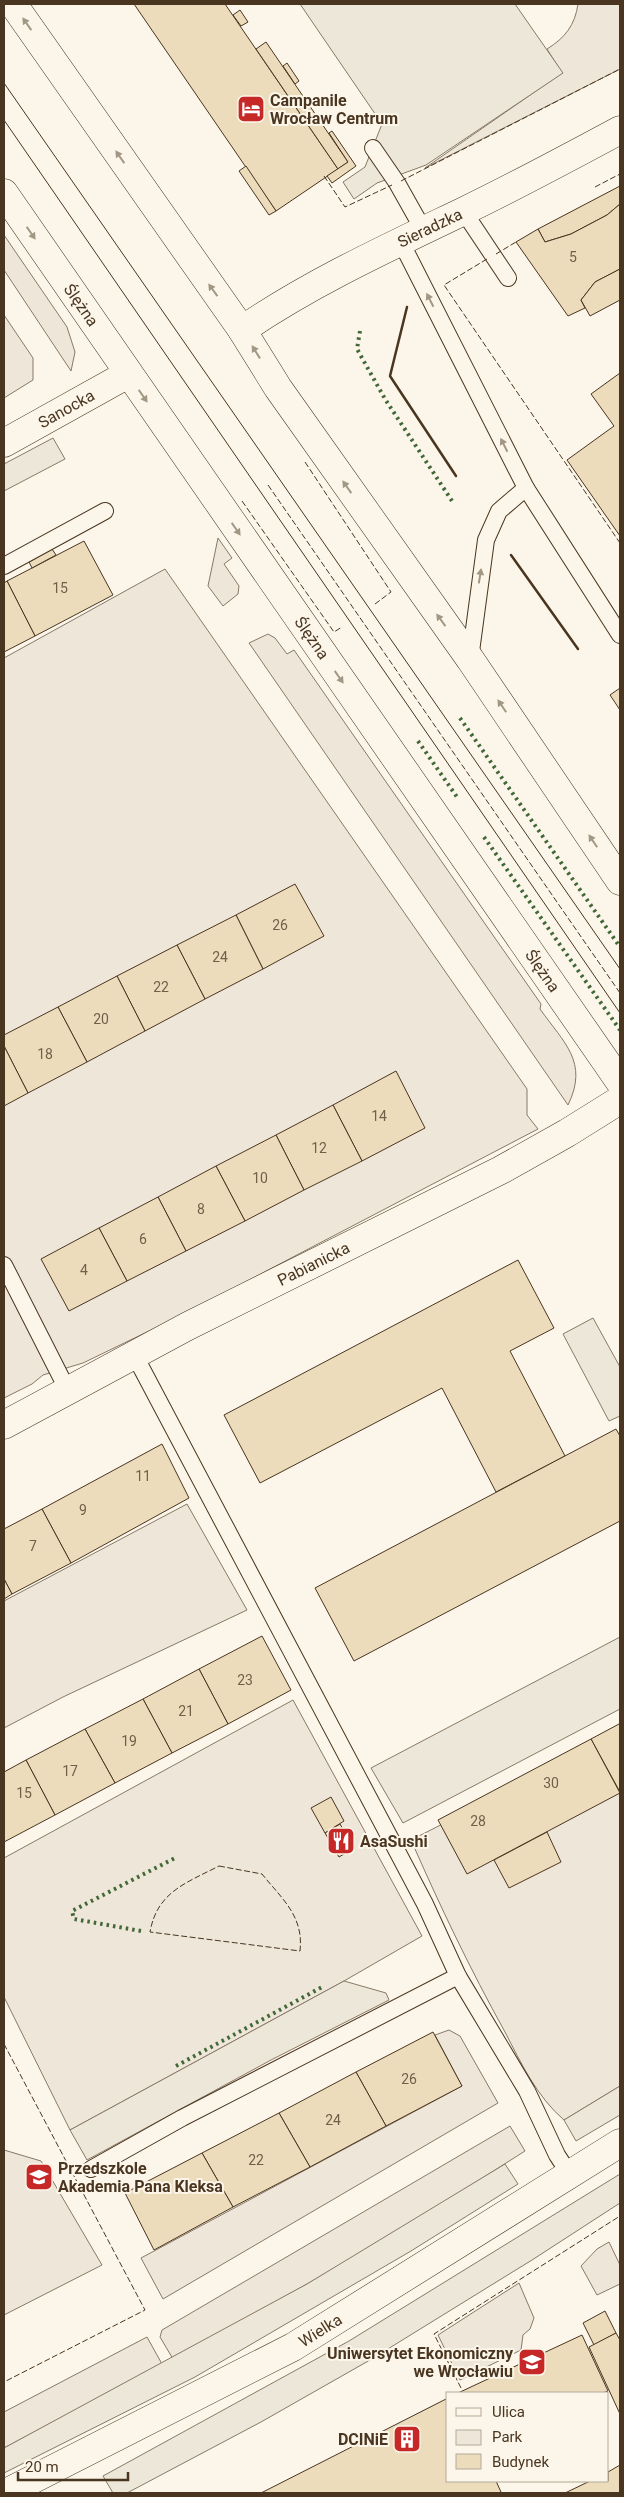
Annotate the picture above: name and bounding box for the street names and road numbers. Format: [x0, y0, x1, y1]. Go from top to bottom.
street label: Sieradzka [394, 204, 465, 251]
street label: Ślężna [60, 279, 103, 330]
street label: Sanocka [35, 385, 97, 432]
street label: Ślężna [291, 612, 333, 663]
street label: Ślężna [521, 945, 564, 995]
street label: Pabianicka [274, 1238, 353, 1289]
street label: Wielka [295, 2309, 345, 2351]

